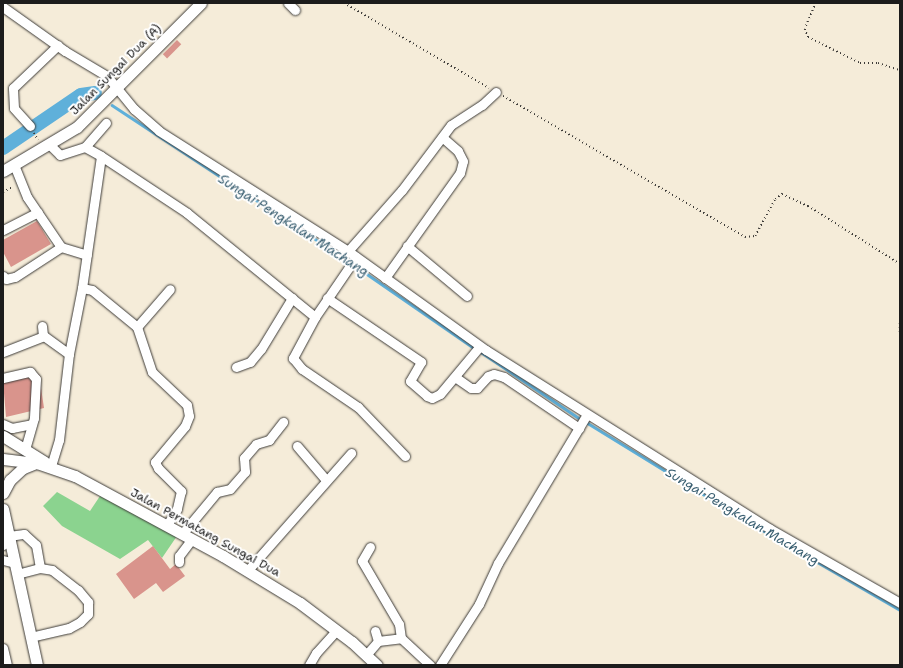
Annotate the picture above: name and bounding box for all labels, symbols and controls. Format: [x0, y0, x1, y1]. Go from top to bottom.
street label: Jalan Sungai Dua (A) [68, 22, 164, 118]
water label: Sungai Pengkalan Machang [215, 172, 371, 280]
water label: Sungai Pengkalan Machang [663, 465, 821, 569]
street label: Jalan Permatang Sungai Dua [128, 486, 282, 580]

